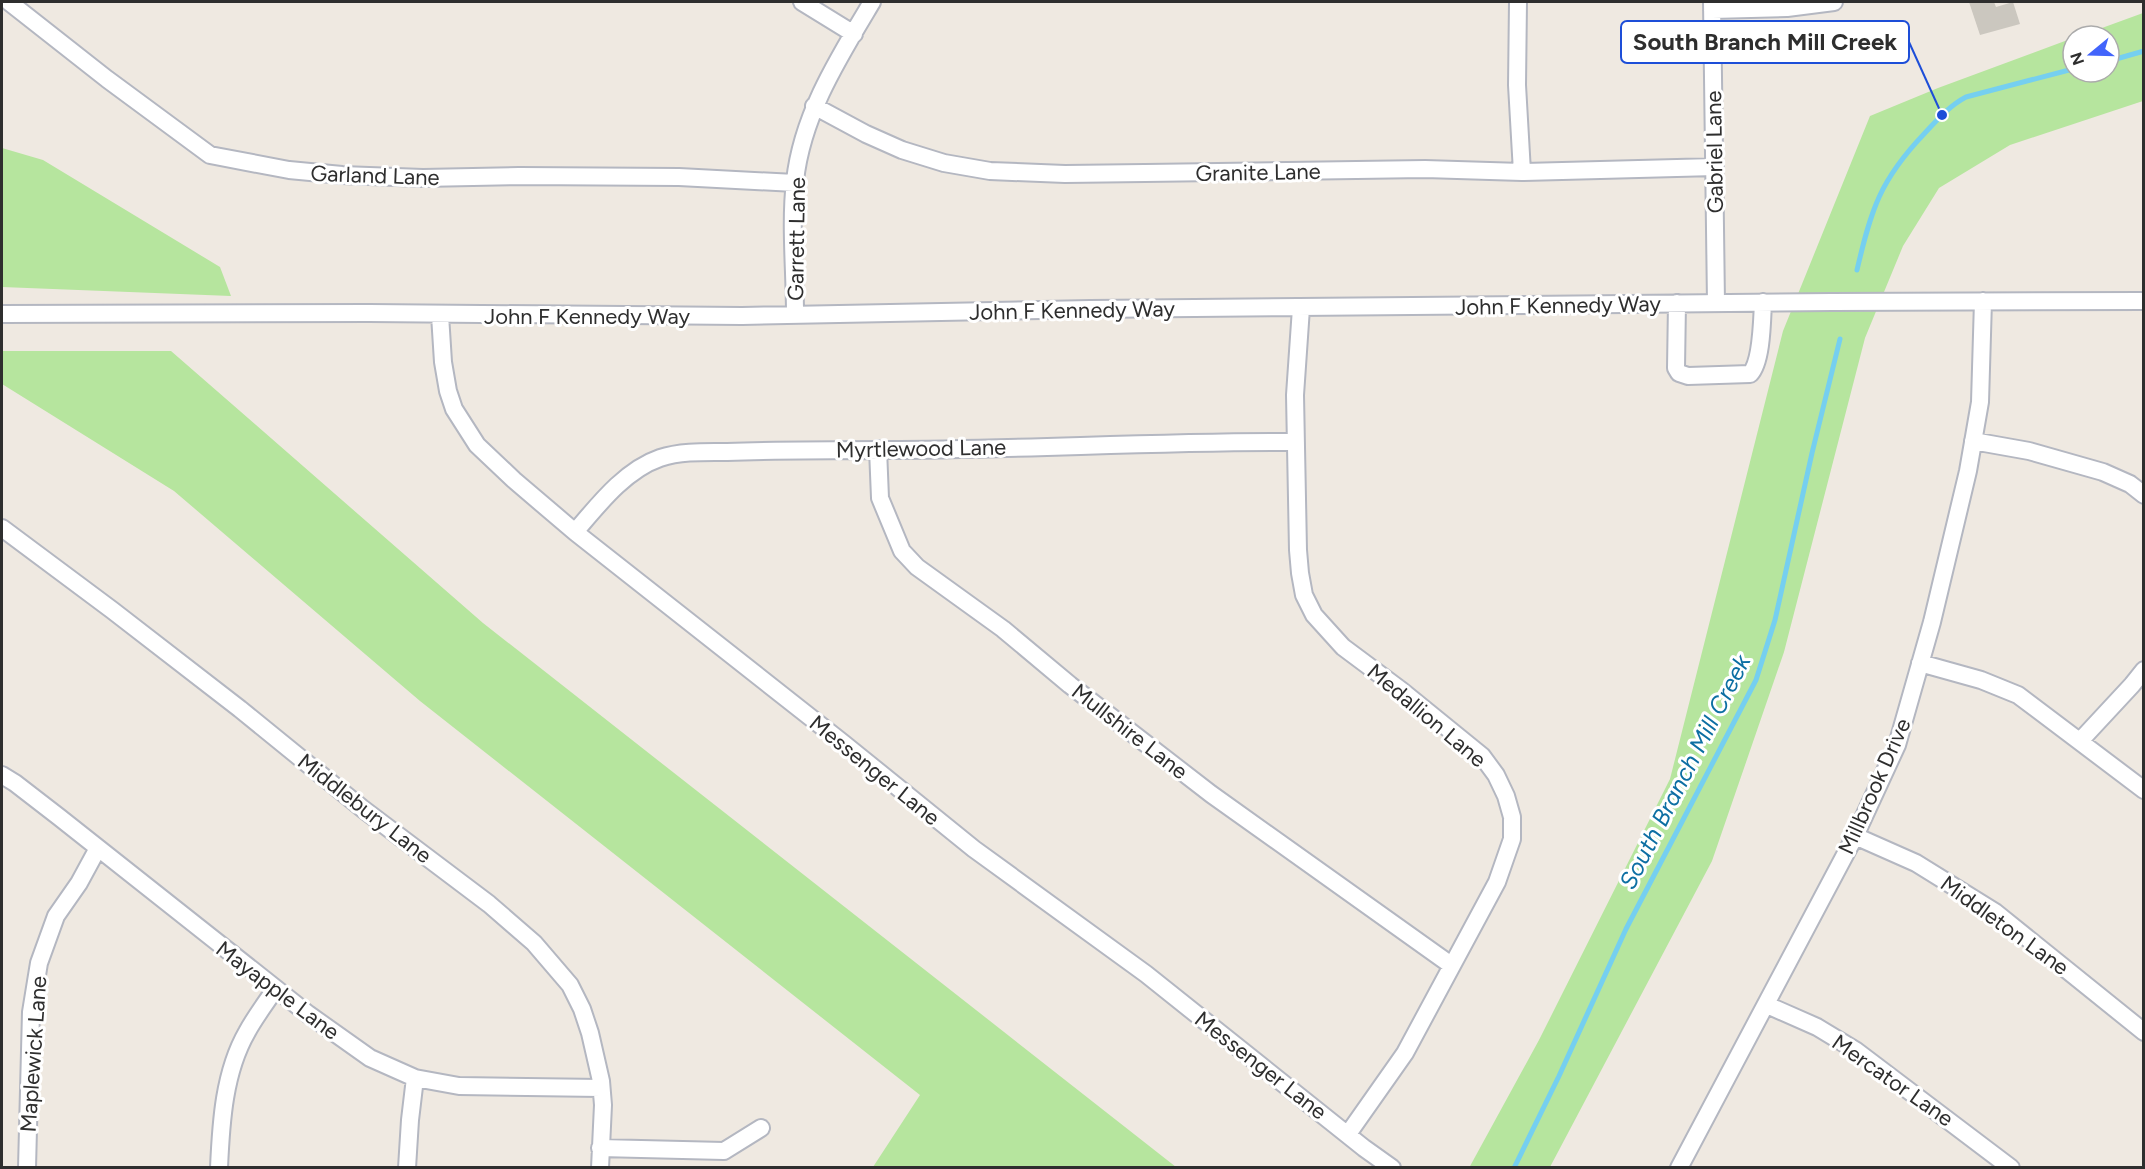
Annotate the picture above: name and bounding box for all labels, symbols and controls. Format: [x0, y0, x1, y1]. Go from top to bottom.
callout: South Branch Mill Creek [1621, 21, 1909, 63]
north arrow [2061, 24, 2121, 84]
text: South Branch Mill Creek [1633, 27, 1897, 56]
text: N [2066, 50, 2088, 68]
street label: Gabriel Lane [1700, 90, 1729, 214]
street label: Granite Lane [1195, 158, 1321, 187]
street label: Garland Lane [310, 160, 440, 191]
street label: Garrett Lane [782, 177, 811, 301]
street label: John F Kennedy Way [1455, 290, 1662, 321]
street label: John F Kennedy Way [969, 295, 1176, 326]
street label: John F Kennedy Way [484, 303, 690, 330]
street label: Myrtlewood Lane [836, 434, 1006, 463]
water label: South Branch Mill Creek [1613, 649, 1757, 894]
street label: Medallion Lane [1362, 658, 1492, 773]
street label: Mullshire Lane [1066, 678, 1193, 785]
street label: Messenger Lane [804, 710, 945, 831]
street label: Millbrook Drive [1832, 714, 1917, 858]
street label: Middlebury Lane [292, 748, 437, 869]
street label: Middleton Lane [1935, 870, 2074, 981]
street label: Mayapple Lane [211, 935, 345, 1046]
street label: Maplewick Lane [15, 975, 52, 1133]
street label: Messenger Lane [1189, 1005, 1332, 1125]
street label: Mercator Lane [1827, 1029, 1959, 1132]

